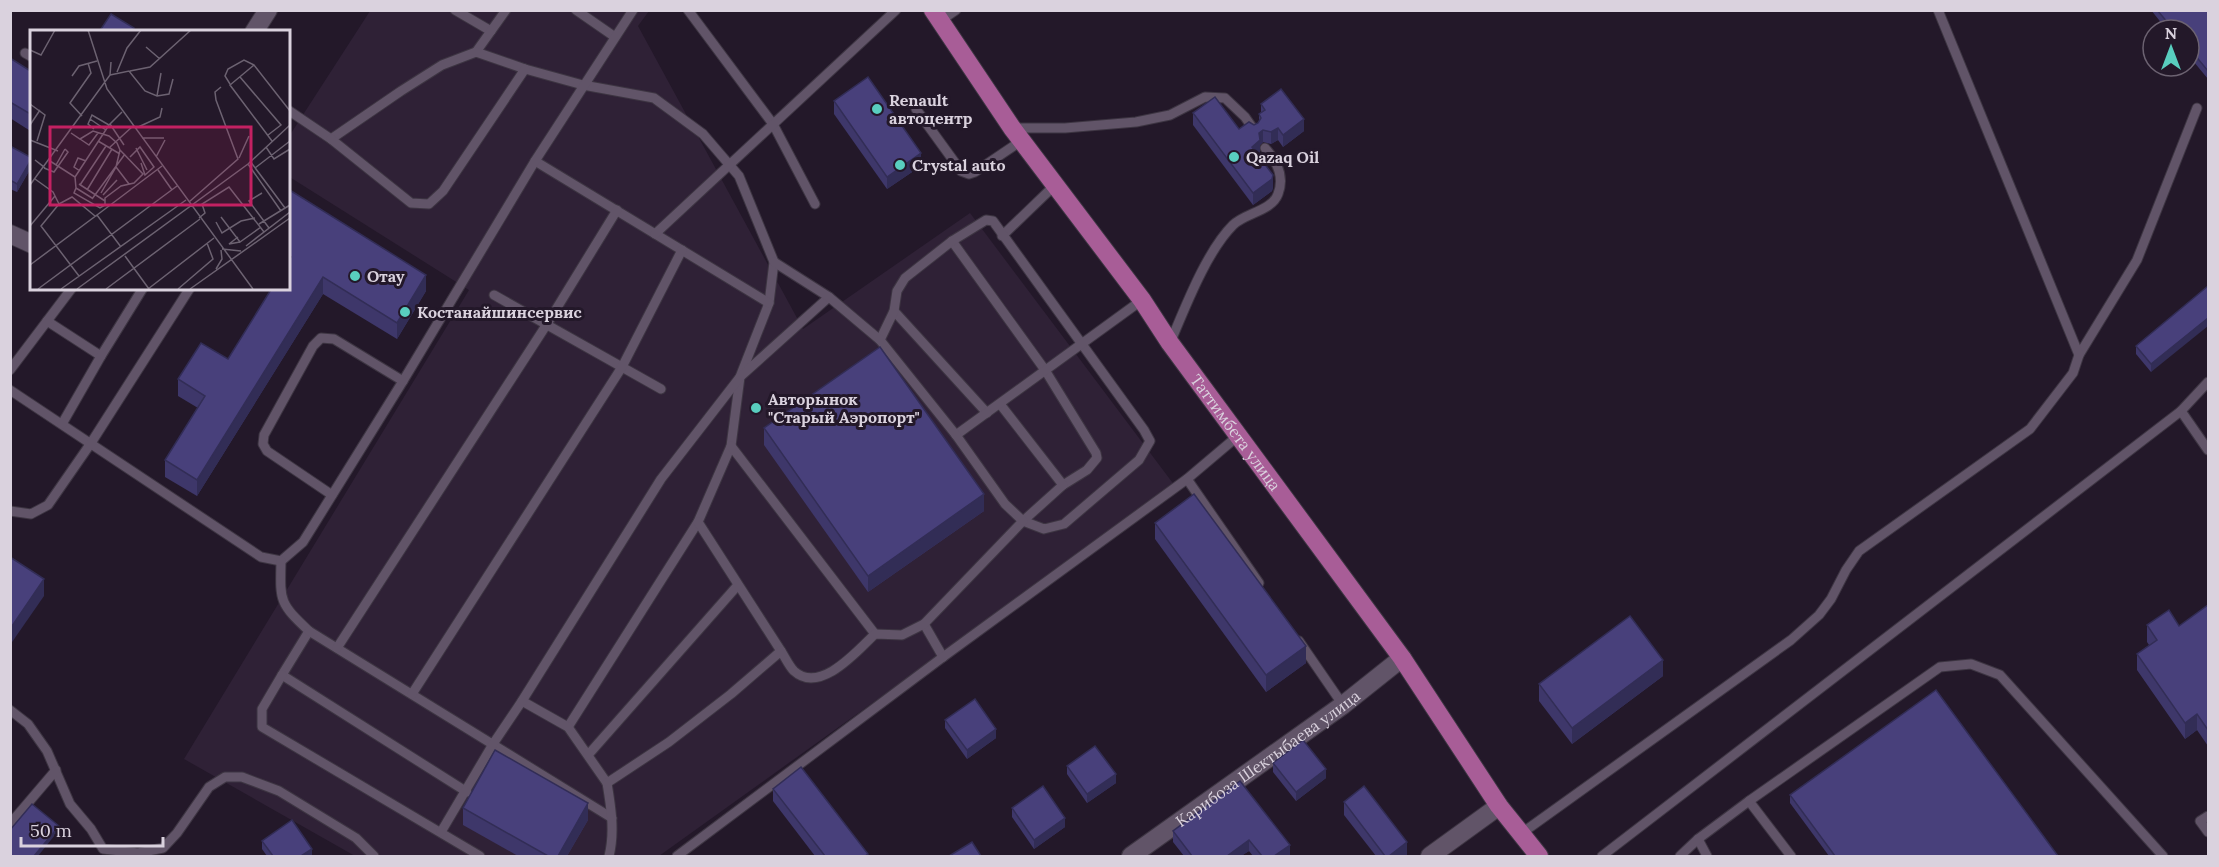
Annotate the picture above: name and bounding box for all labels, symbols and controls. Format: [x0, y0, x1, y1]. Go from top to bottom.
north arrow [2141, 18, 2201, 78]
text: N [2165, 23, 2177, 43]
inset map [30, 30, 290, 290]
place label: Renault автоцентр [889, 90, 973, 128]
marker: Renault автоцентр [870, 102, 884, 116]
place label: Qazaq Oil [1246, 147, 1319, 167]
marker: Qazaq Oil [1227, 150, 1241, 164]
place label: Crystal auto [912, 155, 1006, 175]
marker: Crystal auto [893, 158, 907, 172]
place label: Отау [367, 266, 405, 286]
marker: Отау [348, 269, 362, 283]
place label: Костанайшинсервис [417, 302, 583, 322]
marker: Костанайшинсервис [398, 305, 412, 319]
street label: Таттимбета улица [1186, 370, 1285, 495]
place label: Авторынок "Старый Аэропорт" [768, 389, 920, 427]
marker: Авторынок "Старый Аэропорт" [749, 401, 763, 415]
street label: Карибоза Шектыбаева улица [1172, 685, 1364, 831]
scale bar [21, 810, 164, 848]
text: 50 m [30, 819, 72, 842]

